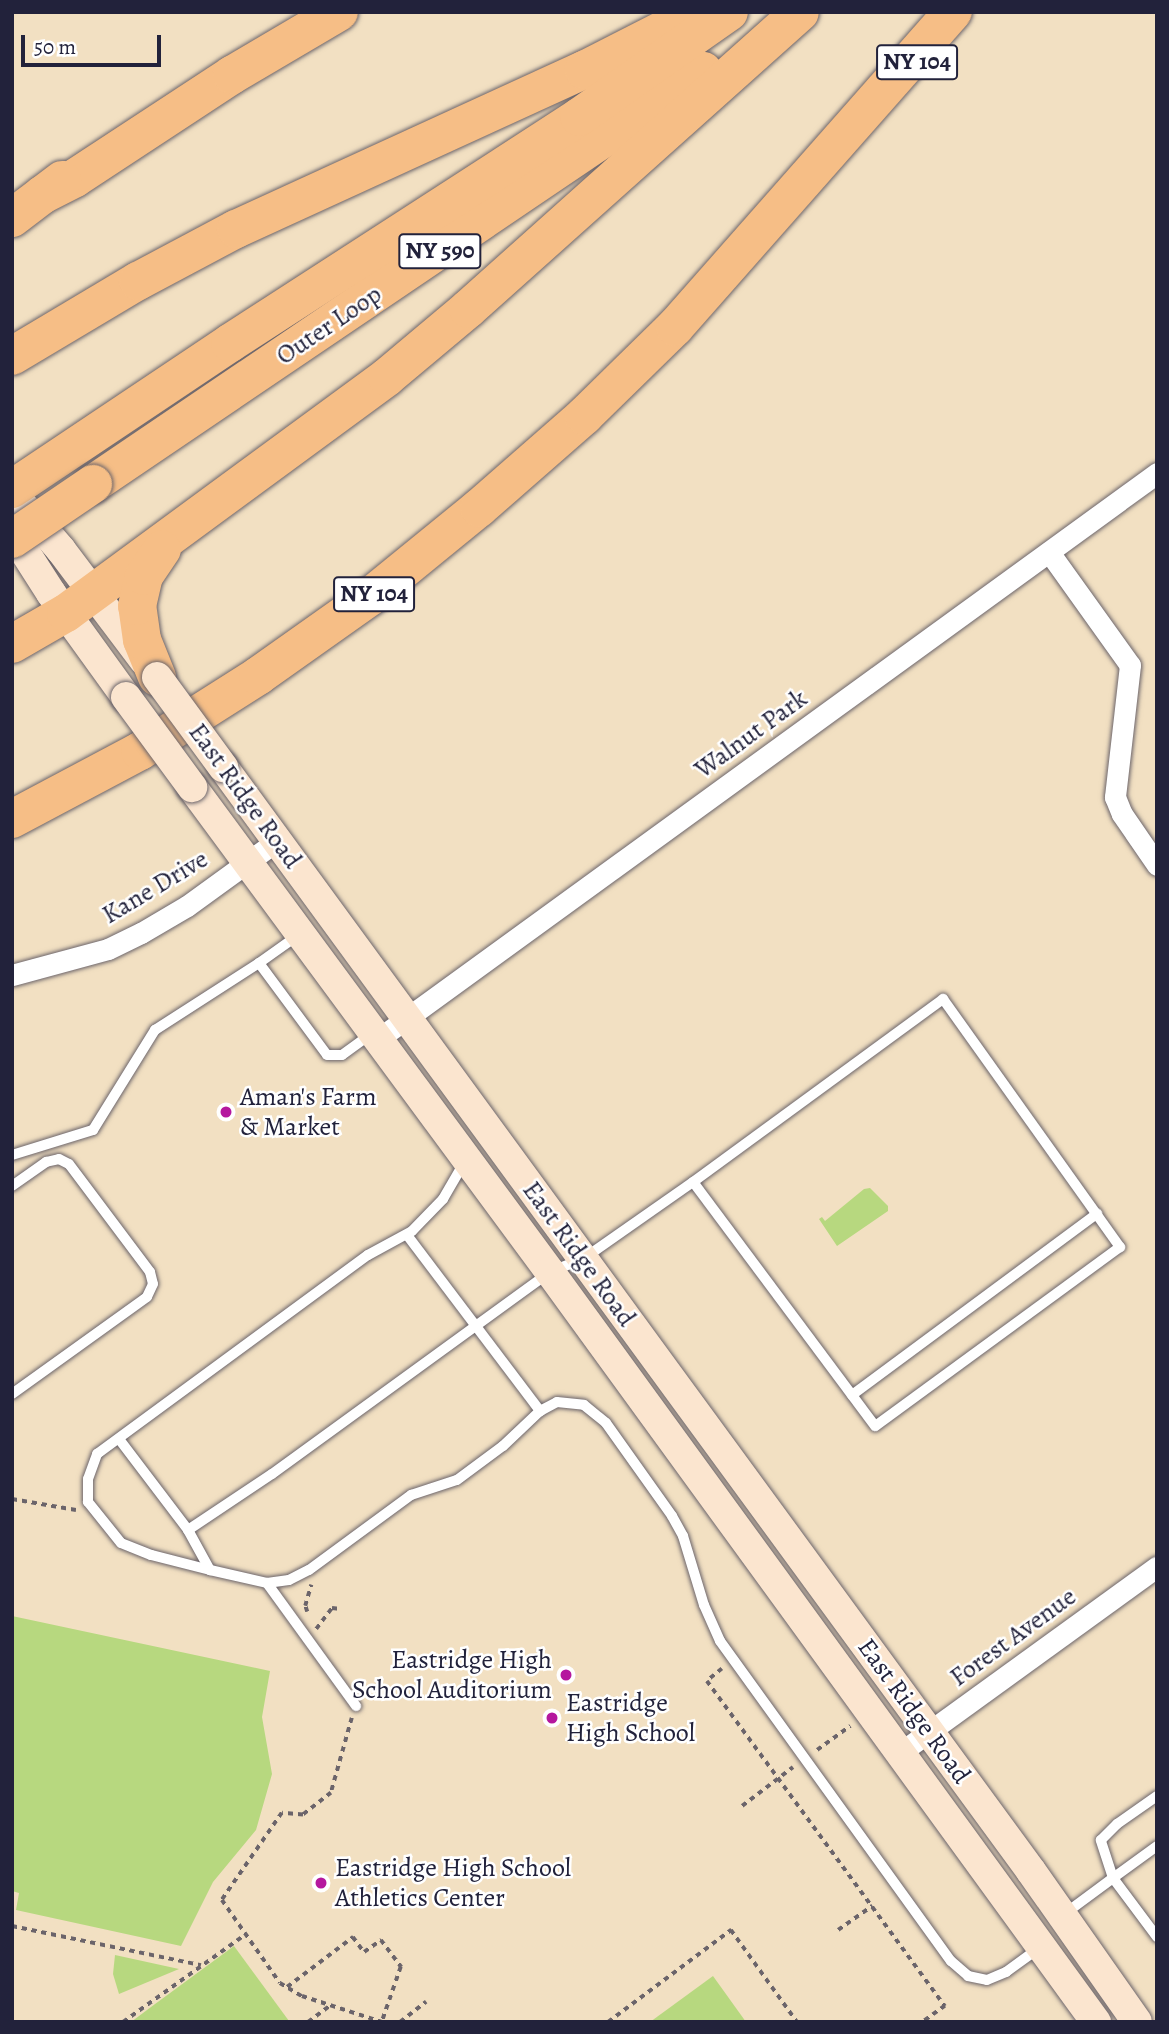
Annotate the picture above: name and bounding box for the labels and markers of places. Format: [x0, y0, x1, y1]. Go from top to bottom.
place label: Aman's Farm & Market [240, 1081, 377, 1142]
marker: Aman's Farm & Market [218, 1104, 234, 1120]
place label: Eastridge High School Auditorium [352, 1644, 552, 1706]
marker: Eastridge High School Auditorium [558, 1667, 574, 1683]
place label: Eastridge High School [566, 1687, 695, 1748]
marker: Eastridge High School [544, 1710, 560, 1726]
place label: Eastridge High School Athletics Center [335, 1852, 571, 1913]
marker: Eastridge High School Athletics Center [313, 1875, 329, 1891]

